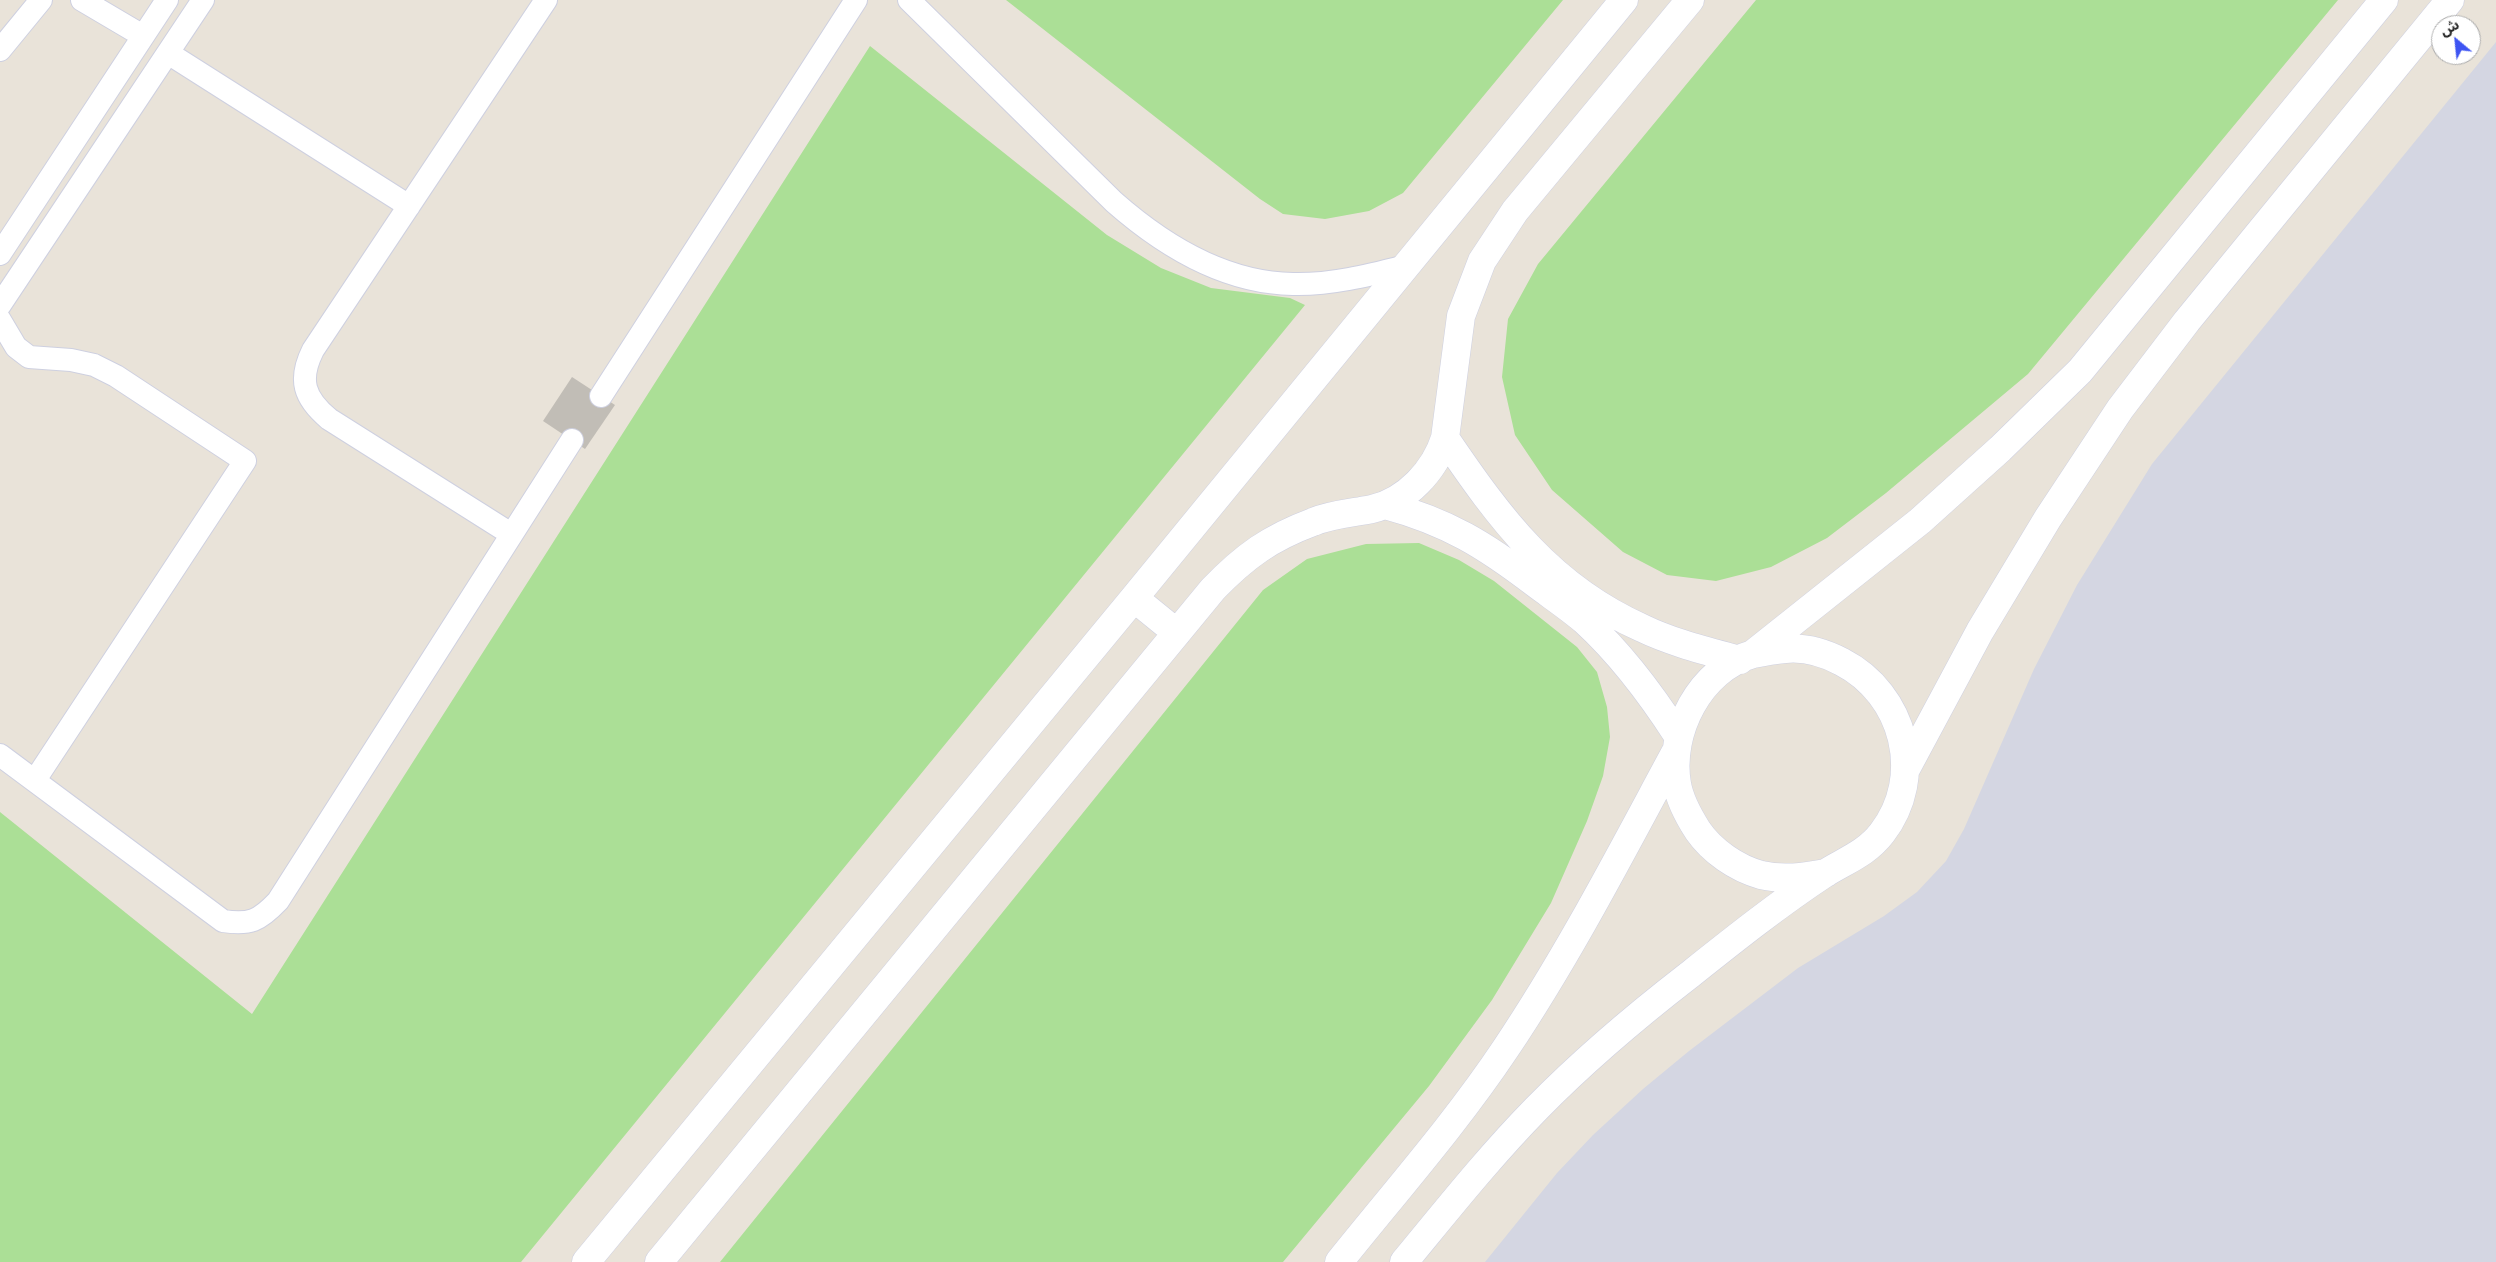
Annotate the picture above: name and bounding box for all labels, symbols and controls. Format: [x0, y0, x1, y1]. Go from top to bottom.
north arrow [2431, 15, 2481, 65]
text: ش [2437, 15, 2462, 39]

